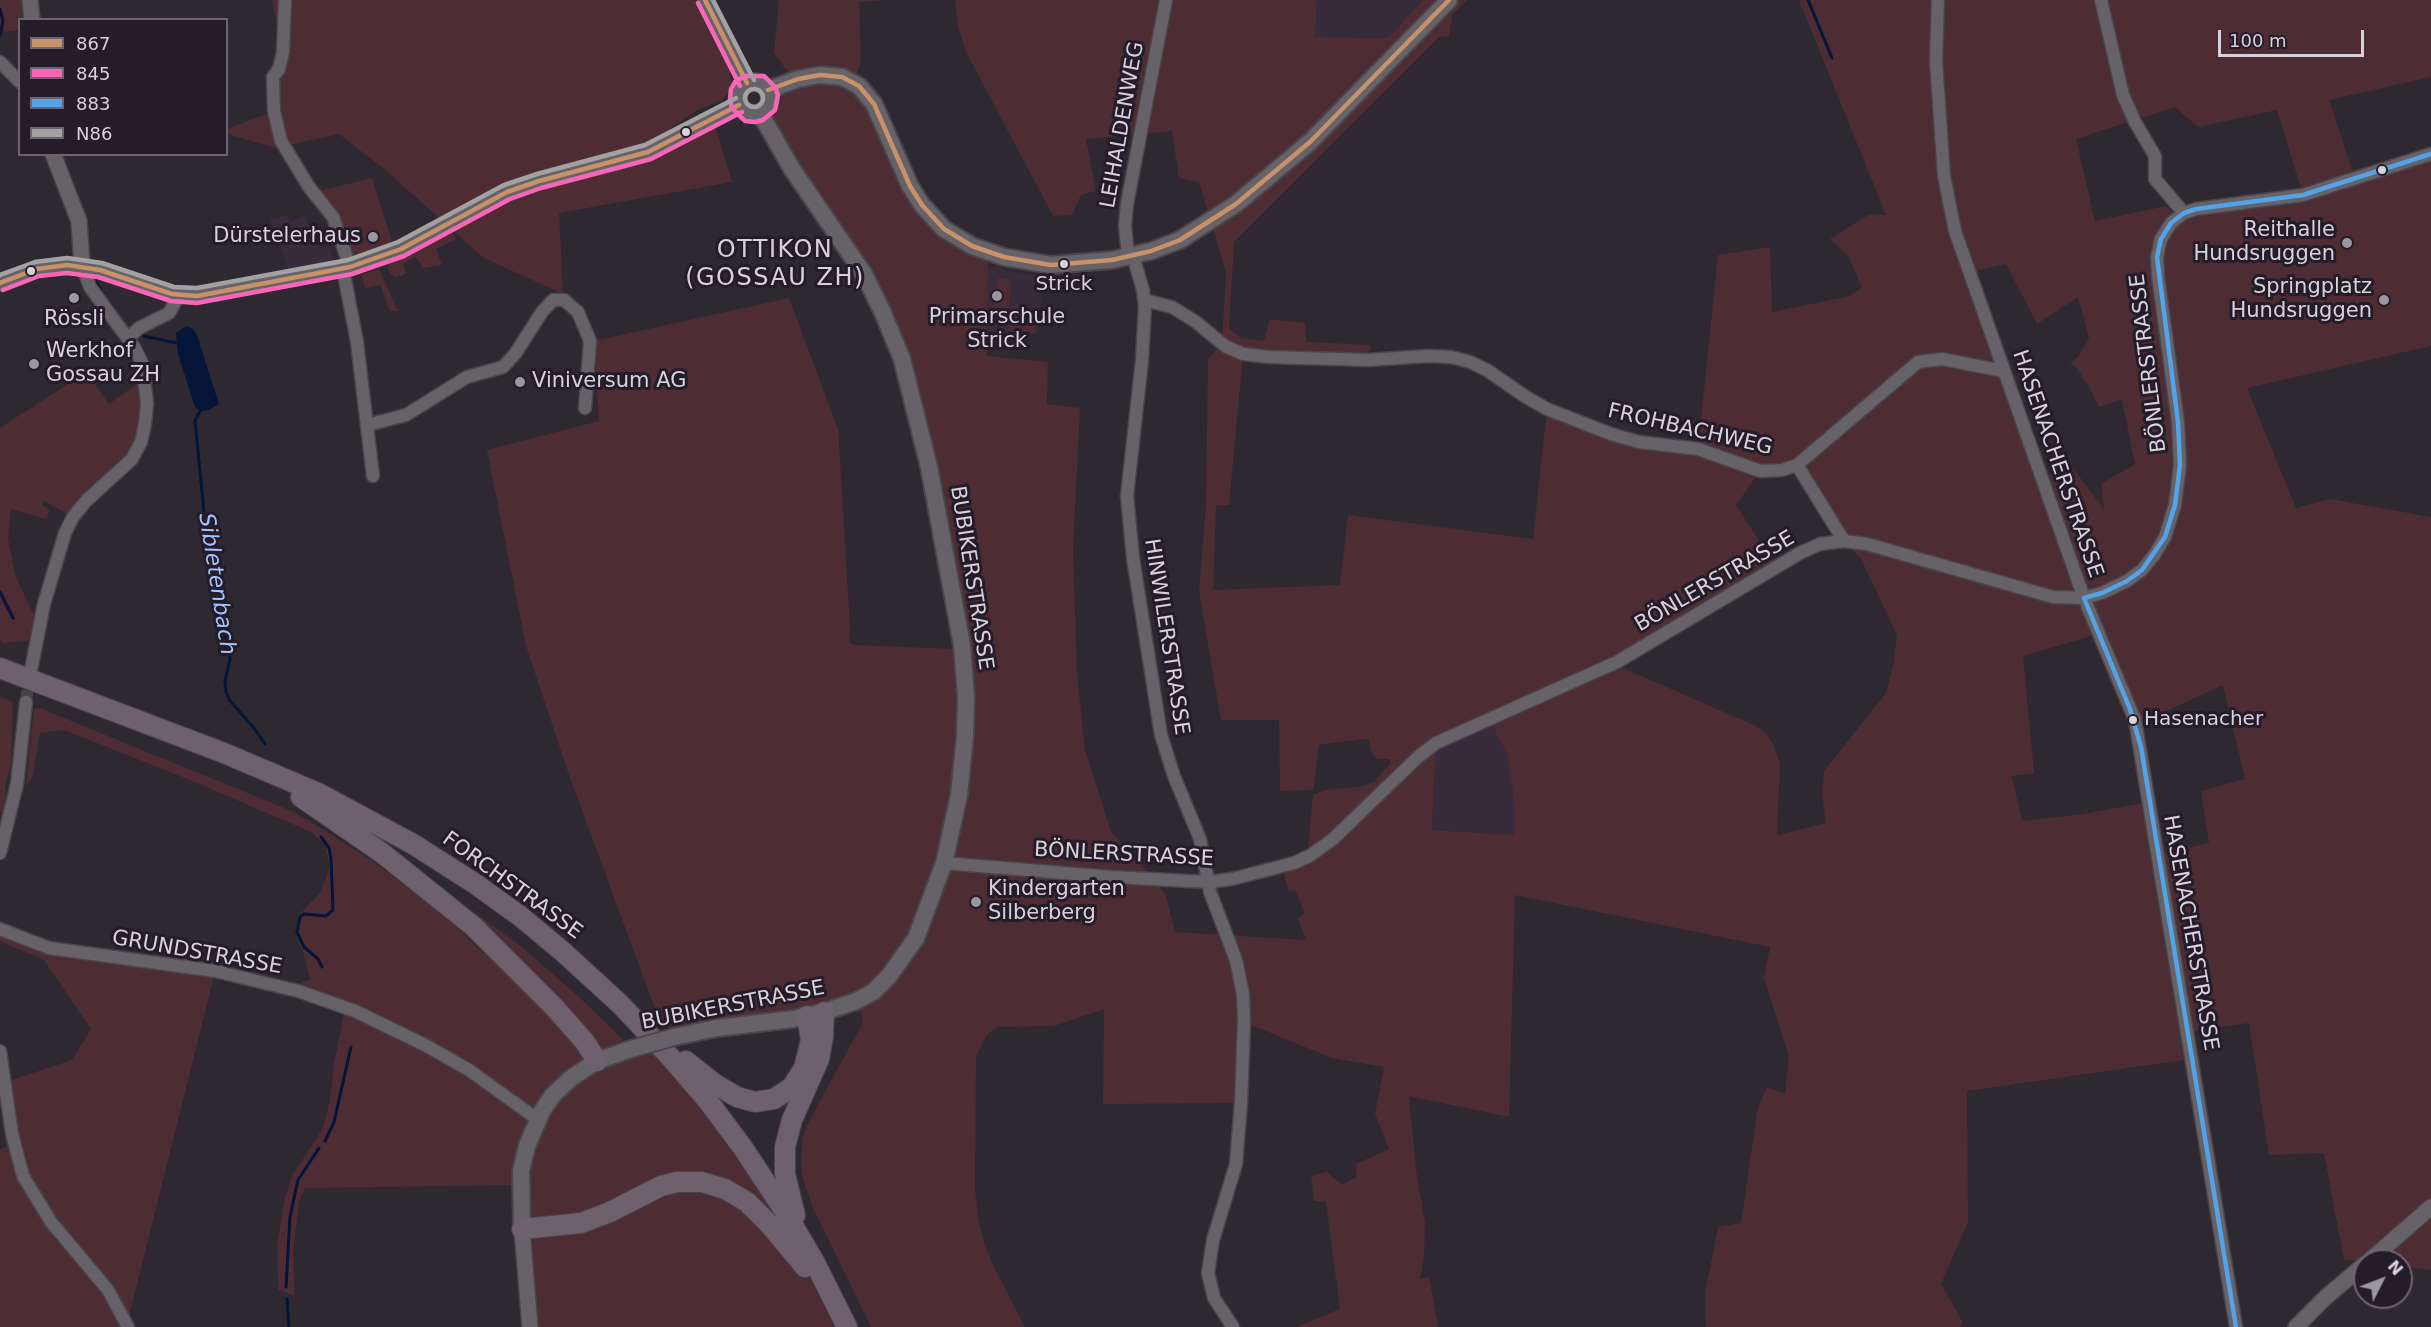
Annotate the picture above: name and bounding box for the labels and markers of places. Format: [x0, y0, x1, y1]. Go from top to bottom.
unlabelled marker [680, 126, 692, 138]
unlabelled marker [2376, 164, 2388, 176]
place label: Reithalle Hundsruggen [2193, 218, 2335, 268]
place label: Dürstelerhaus [213, 224, 361, 250]
marker: Dürstelerhaus [366, 230, 380, 244]
marker: Reithalle Hundsruggen [2340, 236, 2354, 250]
marker: Strick [1058, 258, 1070, 270]
unlabelled marker [25, 265, 37, 277]
place label: Strick [1036, 273, 1092, 297]
place label: Springplatz Hundsruggen [2230, 275, 2372, 325]
marker: Primarschule Strick [990, 289, 1004, 303]
marker: Rössli [67, 291, 81, 305]
marker: Springplatz Hundsruggen [2377, 293, 2391, 307]
place label: Primarschule Strick [929, 305, 1065, 355]
place label: Rössli [44, 307, 104, 333]
place label: Werkhof Gossau ZH [46, 339, 160, 389]
marker: Werkhof Gossau ZH [27, 357, 41, 371]
place label: Viniversum AG [532, 369, 687, 395]
marker: Viniversum AG [513, 375, 527, 389]
place label: Hasenacher [2144, 708, 2263, 732]
marker: Hasenacher [2127, 714, 2139, 726]
place label: Kindergarten Silberberg [988, 877, 1125, 927]
marker: Kindergarten Silberberg [969, 895, 983, 909]

